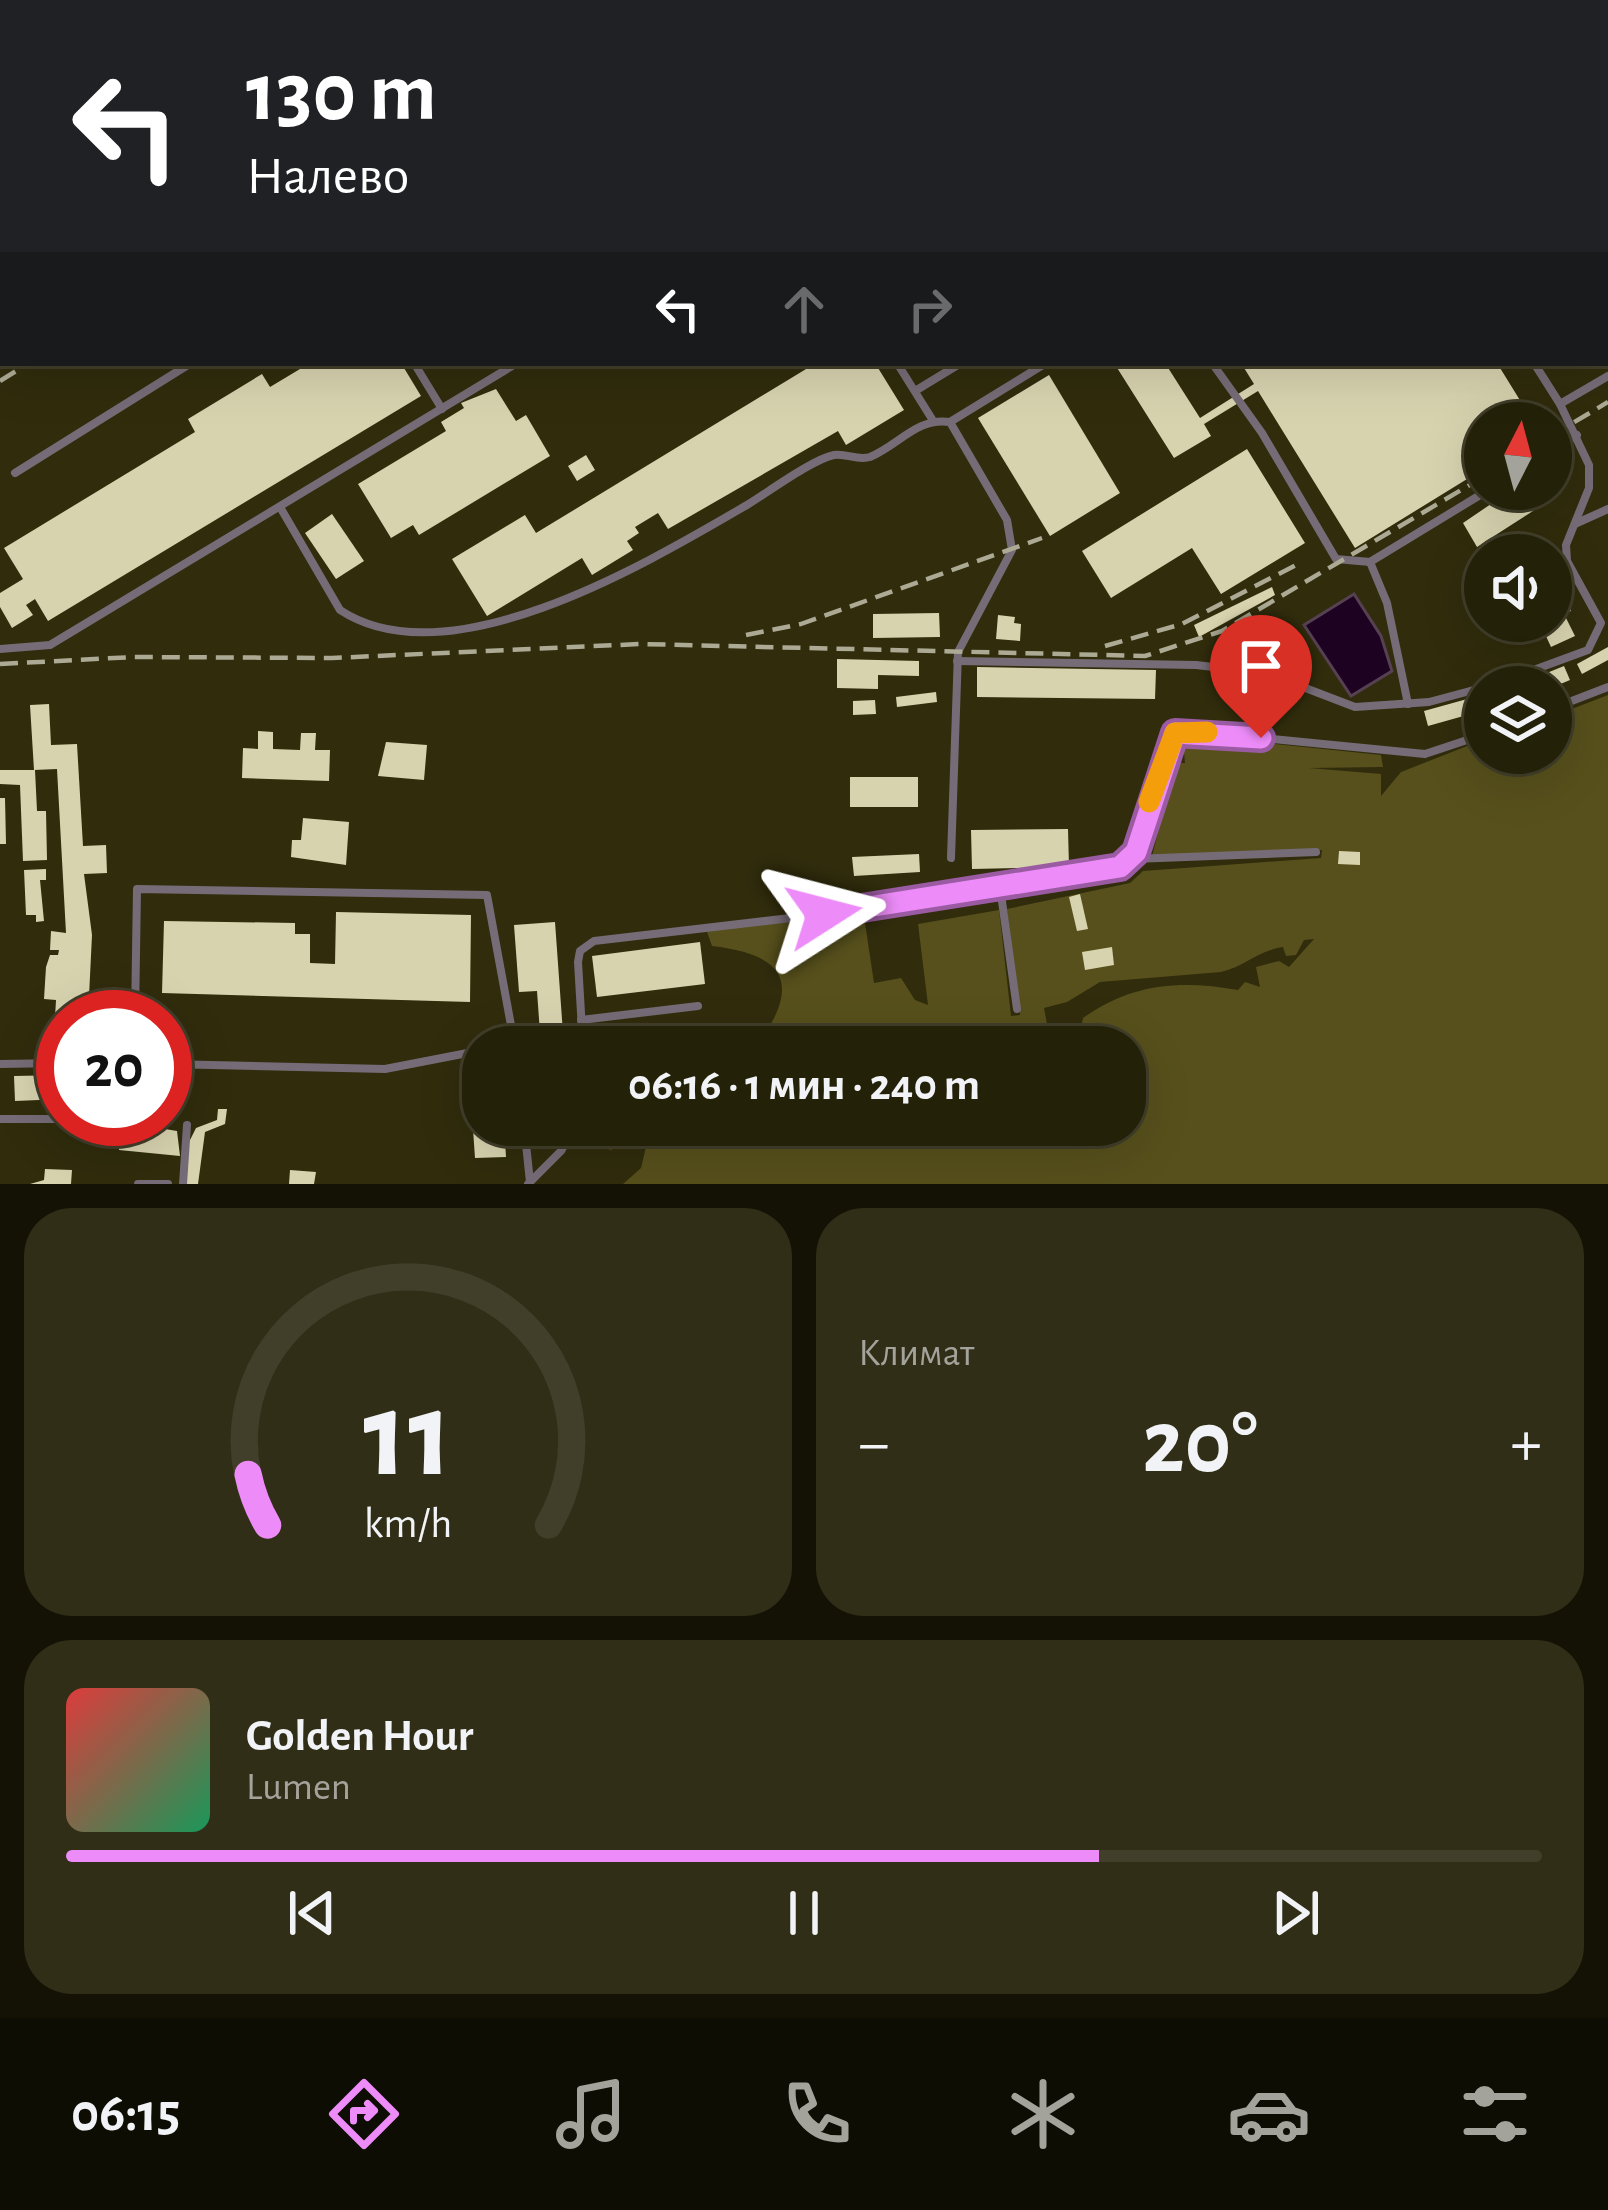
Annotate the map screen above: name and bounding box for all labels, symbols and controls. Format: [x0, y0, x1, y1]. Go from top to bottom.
icon: left [48, 48, 204, 204]
text: 130 m [246, 52, 437, 136]
text: Налево [246, 150, 409, 204]
icon: left [645, 276, 711, 342]
icon: ahead [771, 276, 837, 342]
icon: right [897, 276, 963, 342]
north arrow [1464, 402, 1572, 510]
map controls [1464, 402, 1572, 774]
button: sound [1464, 534, 1572, 642]
pin [1210, 615, 1312, 738]
icon: arrive [1228, 633, 1294, 699]
button: layers [1464, 666, 1572, 774]
position arrow [761, 851, 887, 977]
speed limit sign: 20 [36, 990, 192, 1146]
text: 06:16 · 1 мин · 240 m [628, 1063, 980, 1108]
text: Климат [858, 1334, 974, 1373]
text: 11 [363, 1374, 453, 1499]
text: 20° [1142, 1399, 1258, 1489]
text: − [858, 1411, 890, 1477]
text: + [1510, 1411, 1542, 1477]
text: km/h [364, 1503, 452, 1546]
text: Golden Hour [246, 1714, 473, 1759]
text: Lumen [246, 1768, 351, 1807]
icon: previous [279, 1880, 345, 1946]
icon: pause [771, 1880, 837, 1946]
icon: next [1263, 1880, 1329, 1946]
icon: directions [322, 2072, 406, 2156]
icon: music [549, 2072, 633, 2156]
icon: phone [775, 2072, 859, 2156]
icon: climate [1001, 2072, 1085, 2156]
icon: car [1227, 2072, 1311, 2156]
icon: filters [1453, 2072, 1537, 2156]
text: 06:15 [71, 2087, 180, 2141]

